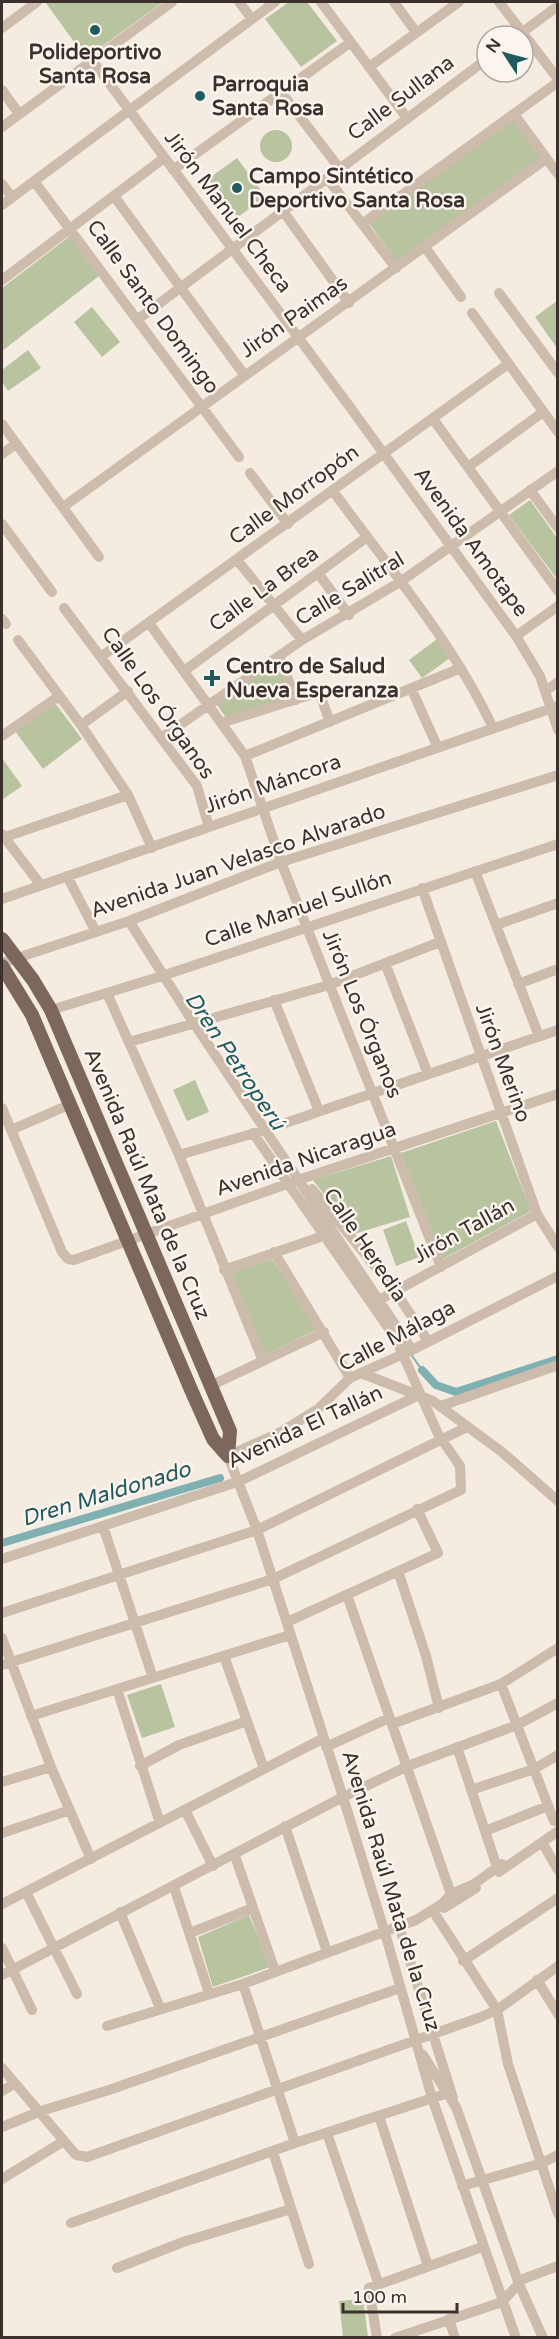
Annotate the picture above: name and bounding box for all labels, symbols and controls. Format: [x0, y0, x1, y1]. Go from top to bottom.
marker: Polideportivo Santa Rosa [88, 23, 102, 37]
north arrow [475, 24, 535, 84]
text: N [482, 35, 506, 57]
place label: Polideportivo Santa Rosa [28, 40, 162, 89]
street label: Calle Sullana [343, 50, 459, 146]
place label: Parroquia Santa Rosa [212, 72, 324, 121]
marker: Parroquia Santa Rosa [193, 89, 207, 103]
street label: Jirón Manuel Checa [159, 126, 297, 298]
place label: Campo Sintético Deportivo Santa Rosa [249, 164, 465, 213]
marker: Campo Sintético Deportivo Santa Rosa [230, 181, 244, 195]
street label: Calle Santo Domingo [81, 215, 225, 399]
street label: Jirón Paimas [235, 271, 353, 363]
street label: Calle Morropón [224, 440, 364, 550]
street label: Avenida Amotape [408, 462, 534, 622]
street label: Calle La Brea [204, 541, 324, 637]
street label: Calle Salitral [291, 547, 409, 631]
street label: Calle Los Órganos [96, 622, 220, 784]
place label: Centro de Salud Nueva Esperanza [226, 654, 399, 703]
marker: Centro de Salud Nueva Esperanza [203, 669, 221, 687]
street label: Jirón Máncora [202, 749, 344, 819]
street label: Avenida Juan Velasco Alvarado [87, 799, 389, 923]
street label: Calle Manuel Sullón [201, 865, 395, 953]
street label: Jirón Los Órganos [317, 926, 407, 1102]
water label: Dren Petroperú [179, 987, 292, 1136]
street label: Jirón Merino [470, 1000, 536, 1126]
street label: Avenida Raúl Mata de la Cruz [78, 1045, 216, 1323]
street label: Avenida Nicaragua [213, 1116, 399, 1202]
street label: Calle Heredia [318, 1183, 412, 1307]
street label: Jirón Tallán [409, 1193, 519, 1269]
street label: Calle Málaga [334, 1295, 460, 1377]
street label: Avenida El Tallán [223, 1380, 387, 1474]
water label: Dren Maldonado [18, 1455, 195, 1532]
street label: Avenida Raúl Mata de la Cruz [336, 1748, 446, 2034]
scale bar [343, 2276, 457, 2314]
text: 100 m [352, 2286, 407, 2308]

